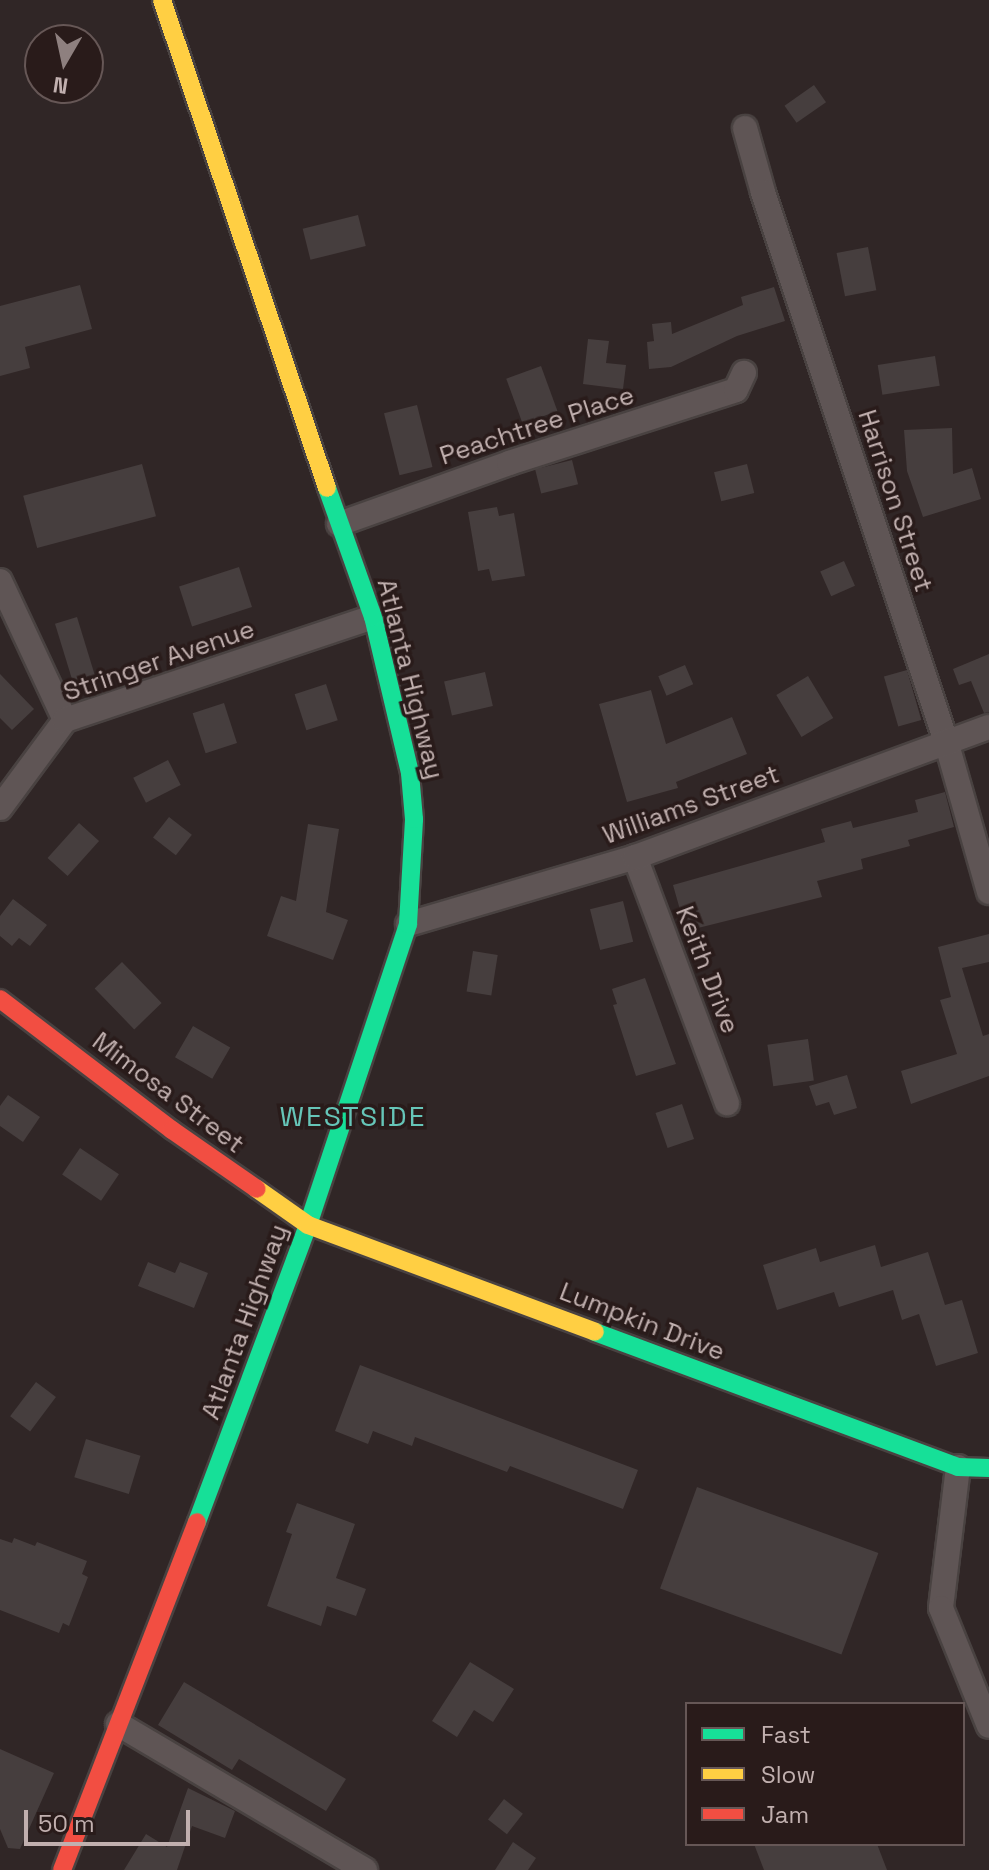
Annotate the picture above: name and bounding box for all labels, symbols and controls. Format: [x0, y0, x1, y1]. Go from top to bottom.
north arrow [24, 24, 104, 104]
text: N [51, 71, 70, 101]
street label: Peachtree Place [436, 380, 638, 472]
street label: Harrison Street [851, 406, 939, 596]
street label: Atlanta Highway [370, 576, 450, 782]
street label: Stringer Avenue [59, 614, 259, 708]
street label: Williams Street [599, 759, 783, 851]
street label: Keith Drive [668, 902, 746, 1038]
street label: Mimosa Street [86, 1026, 250, 1160]
district label: WESTSIDE [280, 1099, 426, 1133]
street label: Atlanta Highway [195, 1220, 295, 1424]
street label: Lumpkin Drive [555, 1276, 729, 1368]
legend [685, 1702, 965, 1846]
text: Fast [761, 1719, 811, 1750]
text: Slow [761, 1759, 815, 1790]
scale bar [28, 1794, 194, 1844]
text: Jam [761, 1799, 809, 1830]
text: 50 m [38, 1808, 95, 1839]

